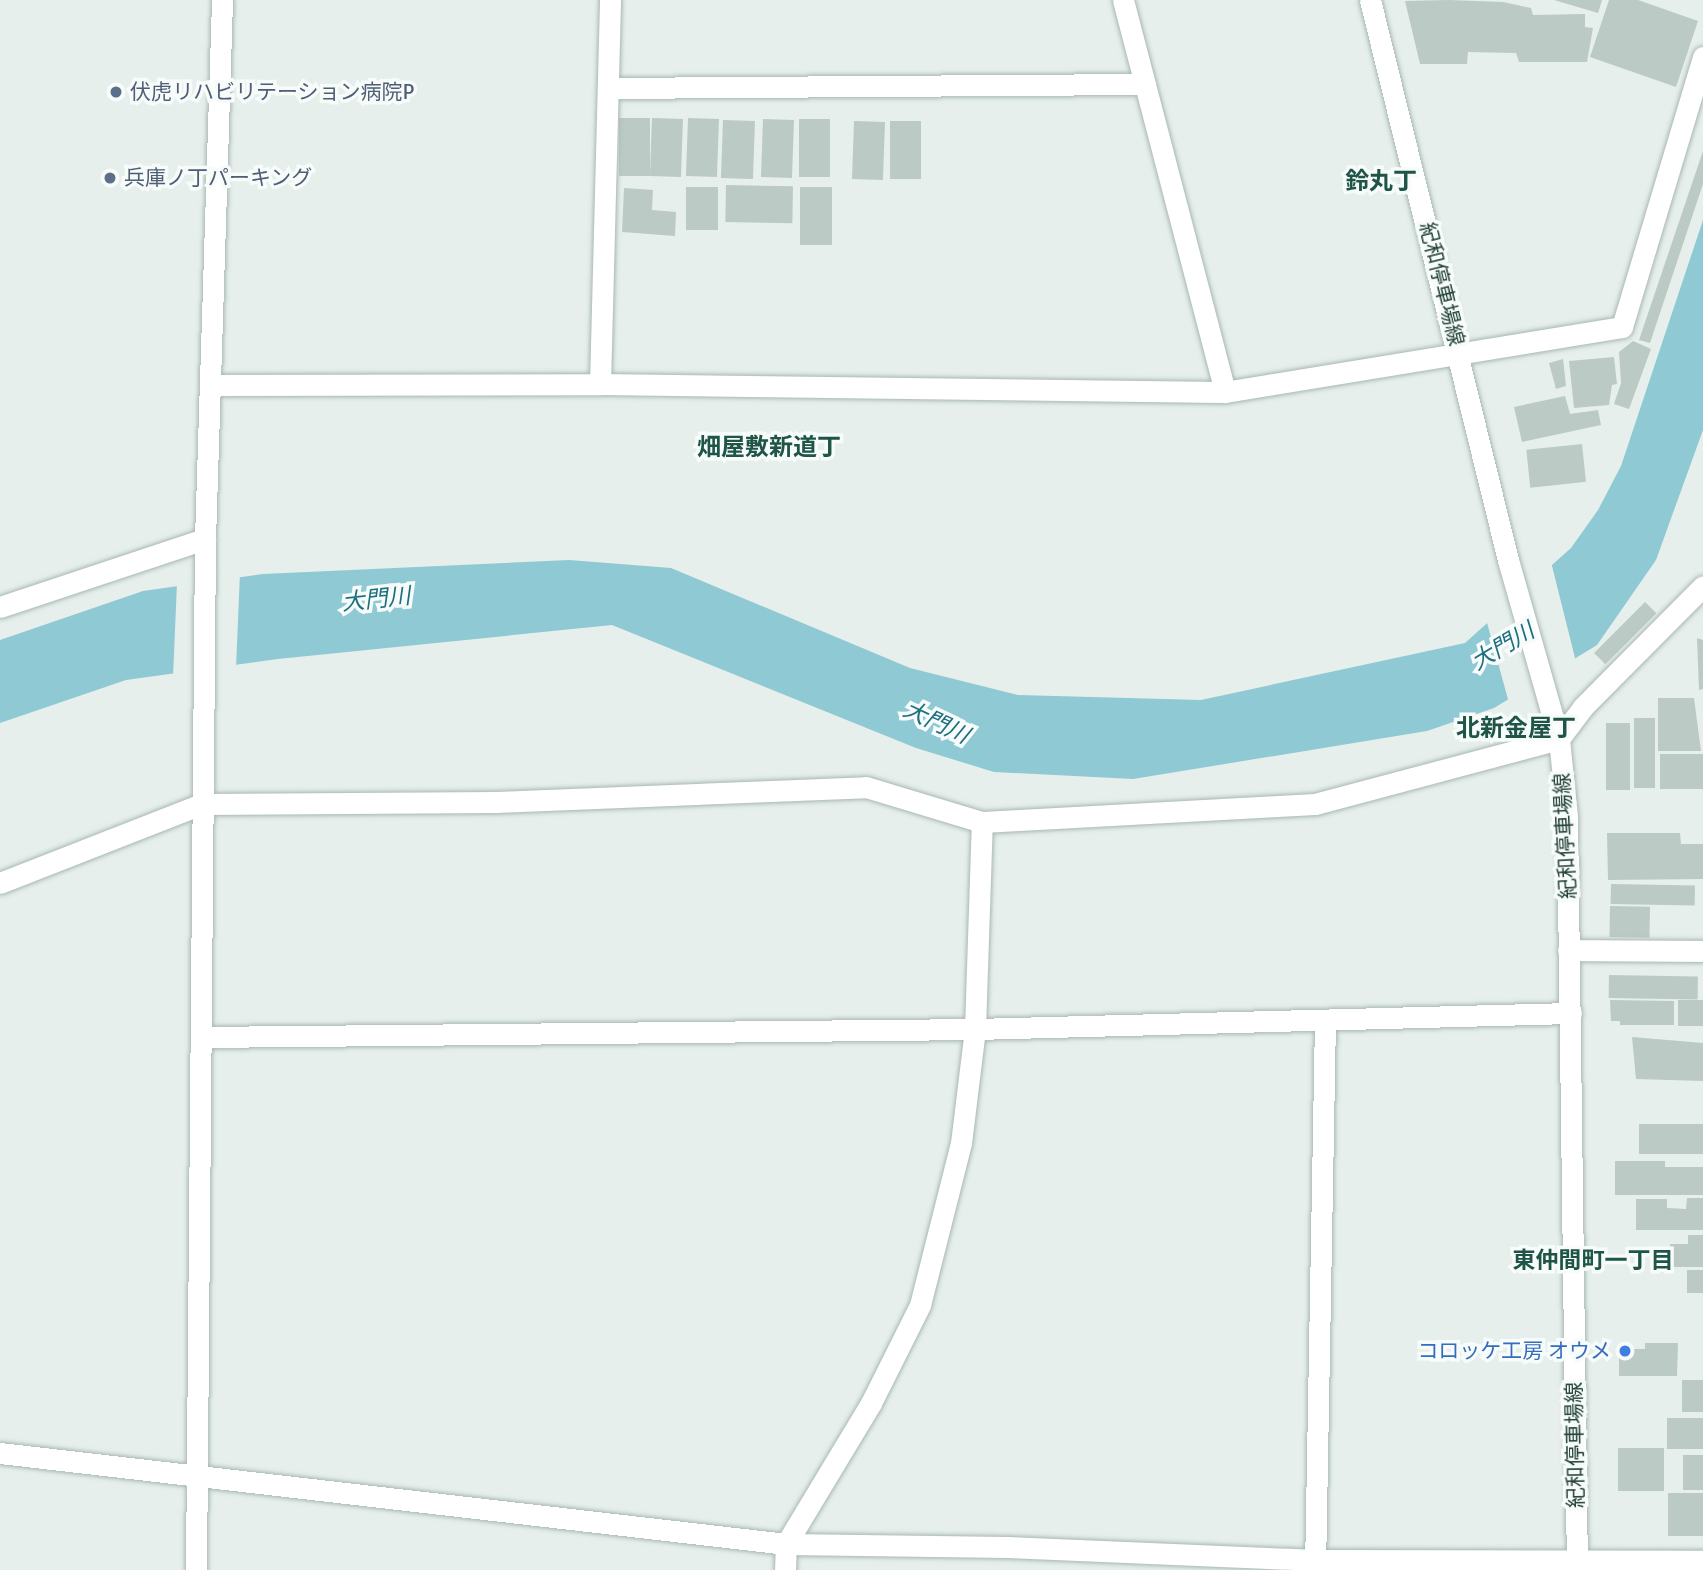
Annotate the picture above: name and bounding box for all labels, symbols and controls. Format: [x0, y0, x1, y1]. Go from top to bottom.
place label: 伏虎リハビリテーション病院P [130, 79, 415, 105]
marker: 伏虎リハビリテーション病院P [108, 84, 124, 100]
place label: 兵庫ノ丁パーキング [124, 165, 313, 191]
district label: 鈴丸丁 [1345, 168, 1417, 196]
marker: 兵庫ノ丁パーキング [102, 170, 118, 186]
street label: 紀和停車場線 [1415, 220, 1469, 348]
district label: 畑屋敷新道丁 [697, 434, 841, 462]
water label: 大門川 [340, 583, 412, 617]
water label: 大門川 [1466, 617, 1540, 677]
water label: 大門川 [899, 696, 973, 750]
district label: 北新金屋丁 [1456, 715, 1576, 743]
street label: 紀和停車場線 [1549, 772, 1581, 900]
district label: 東仲間町一丁目 [1513, 1247, 1673, 1275]
place label: コロッケ工房 オウメ [1417, 1338, 1611, 1364]
marker: コロッケ工房 オウメ [1617, 1343, 1633, 1359]
street label: 紀和停車場線 [1561, 1382, 1589, 1508]

